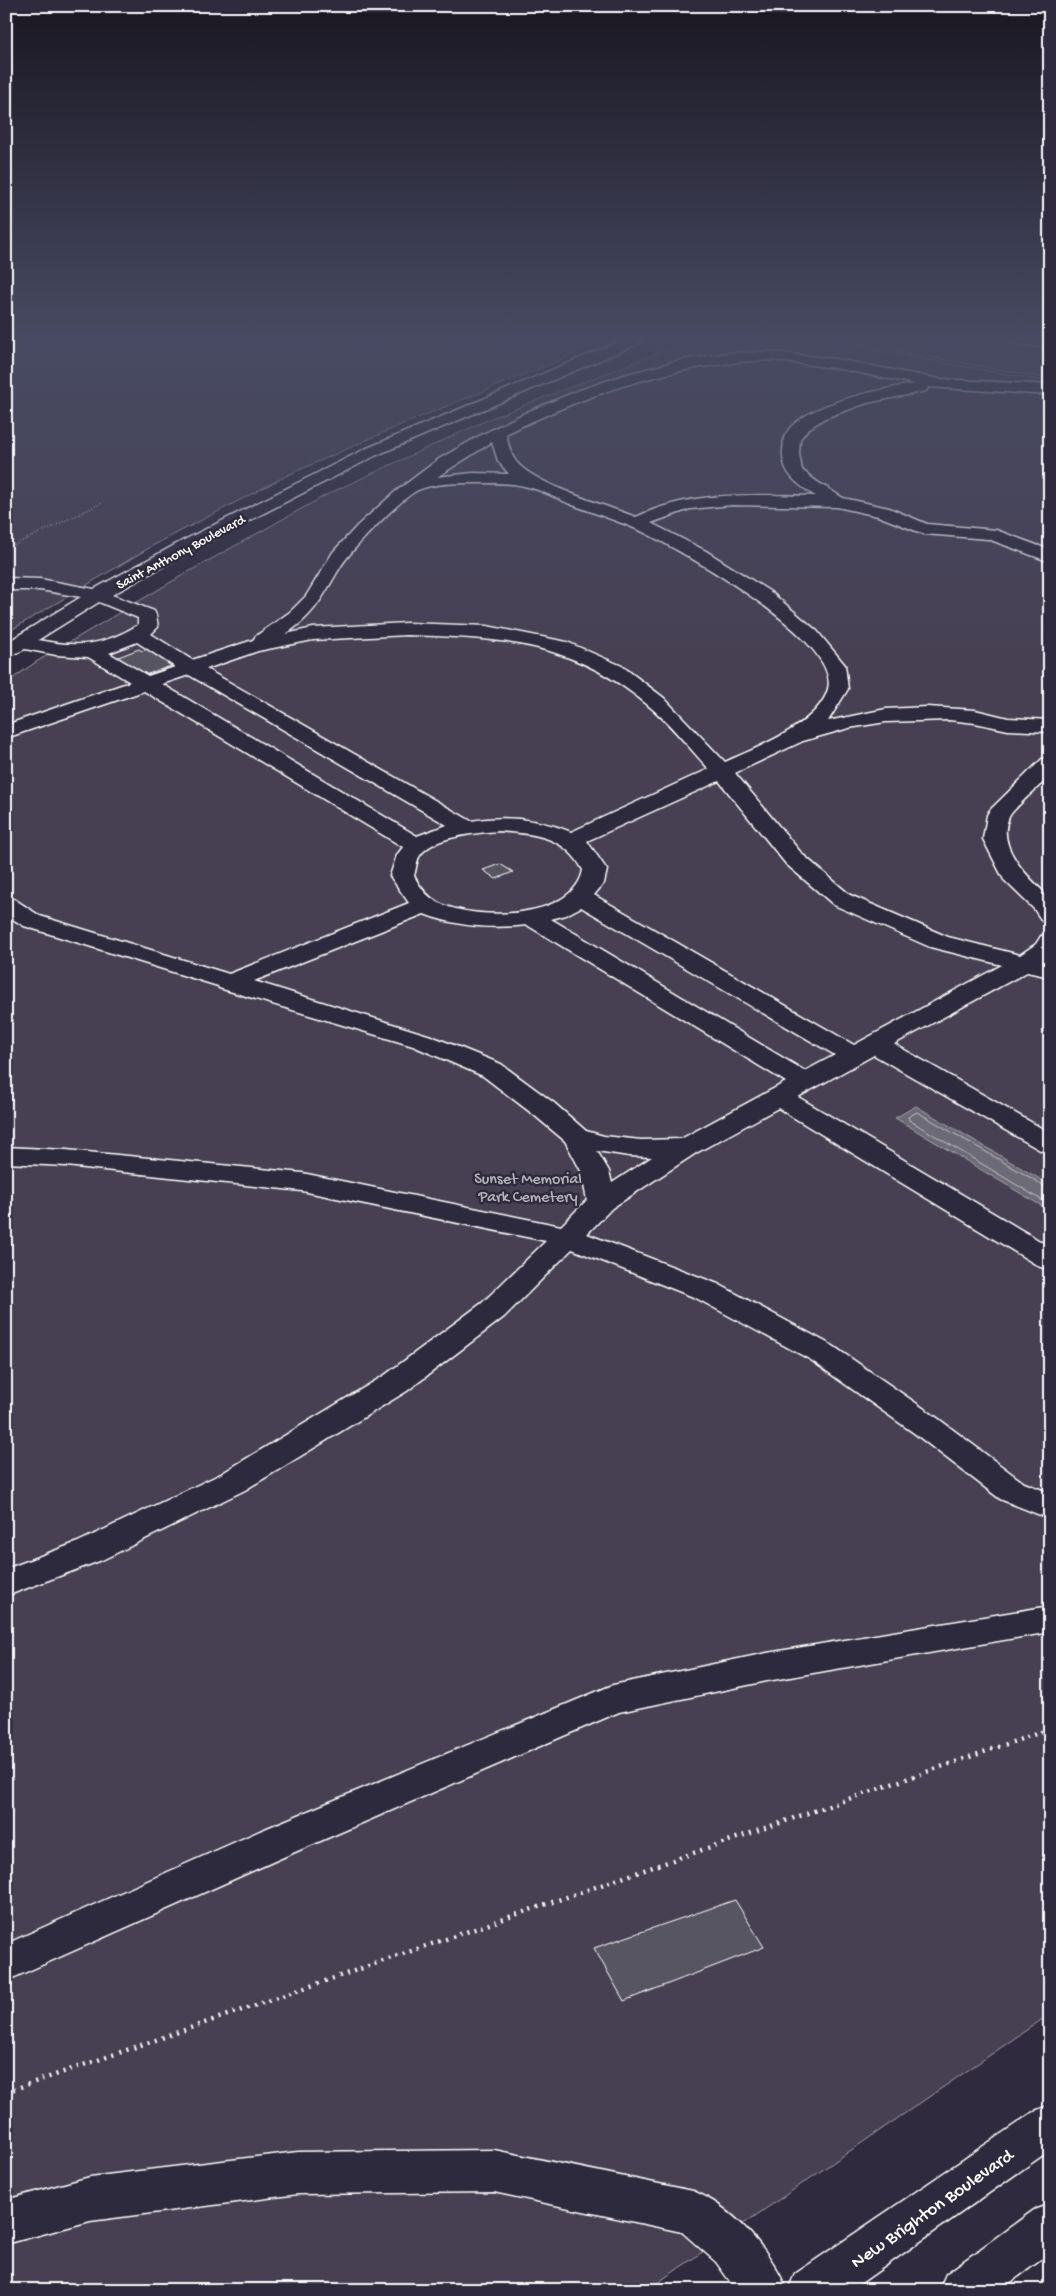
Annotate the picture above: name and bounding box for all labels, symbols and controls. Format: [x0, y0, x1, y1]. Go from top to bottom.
street label: Saint Anthony Boulevard [114, 511, 250, 594]
park label: Sunset Memorial Park Cemetery [474, 1171, 582, 1208]
street label: New Brighton Boulevard [847, 2144, 1020, 2275]

